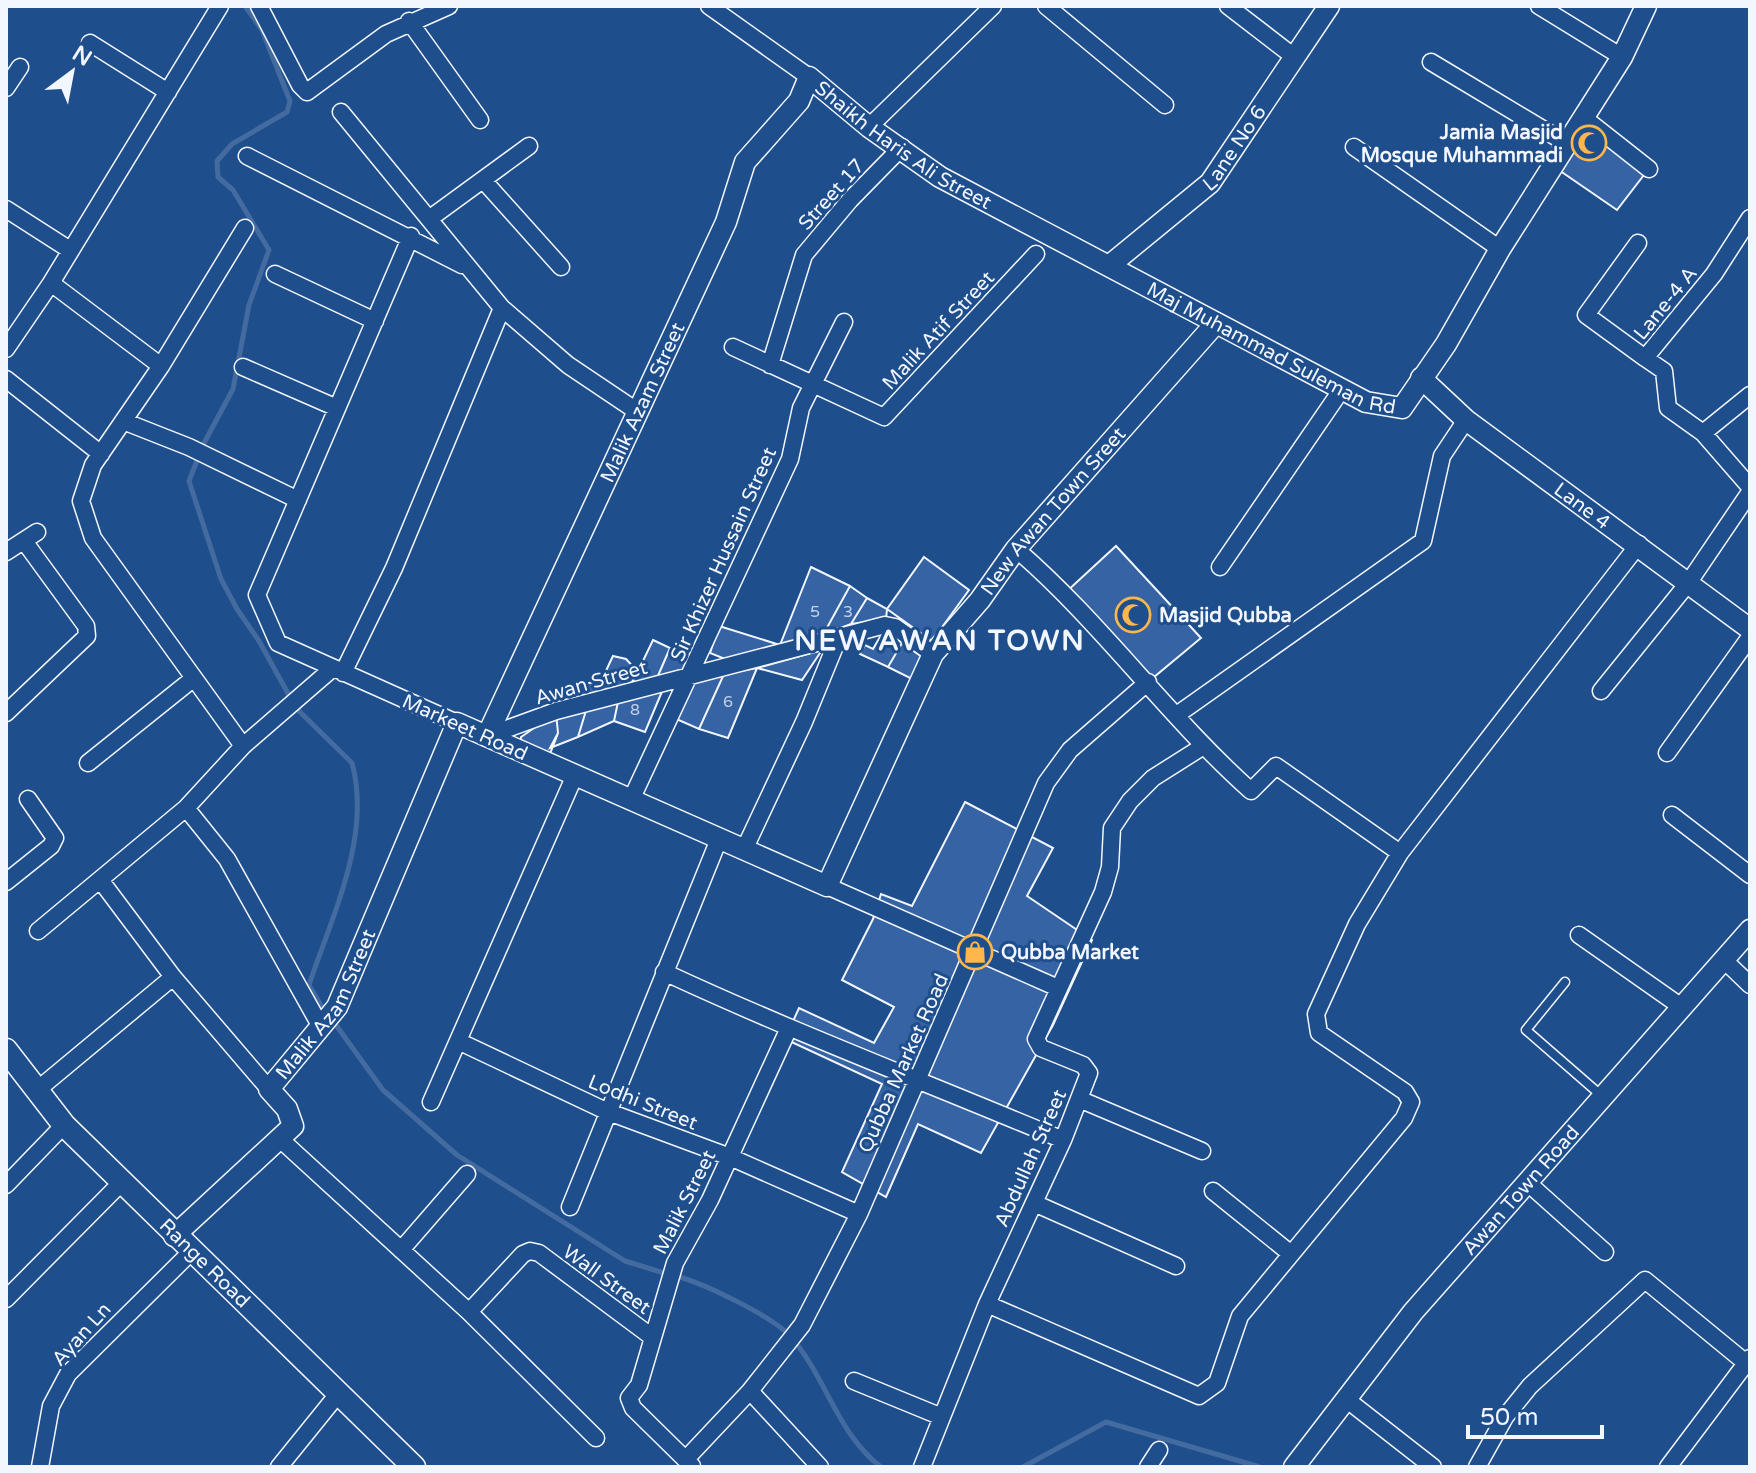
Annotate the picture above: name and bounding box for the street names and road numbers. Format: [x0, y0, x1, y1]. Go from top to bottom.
street label: Shaikh Haris Ali Street [810, 76, 996, 215]
street label: Lane No 6 [1198, 101, 1272, 197]
street label: Street 17 [794, 154, 870, 235]
street label: Lane-4 A [1629, 262, 1703, 345]
street label: Malik Atif Street [878, 266, 1000, 395]
street label: Maj Muhammad Suleman Rd [1142, 277, 1397, 420]
street label: Malik Azam Street [596, 319, 691, 486]
street label: New Awan Town Sreet [976, 422, 1131, 600]
street label: Sir Khizer Hussain Street [666, 443, 782, 665]
street label: Lane 4 [1549, 478, 1615, 535]
street label: Awan Street [532, 655, 651, 710]
street label: Markeet Road [398, 690, 531, 766]
street label: Malik Azam Street [271, 926, 382, 1085]
street label: Qubba Market Road [854, 970, 954, 1157]
street label: Lodhi Street [584, 1070, 701, 1136]
street label: Abdullah Street [990, 1086, 1072, 1231]
street label: Awan Town Road [1458, 1121, 1585, 1261]
street label: Malik Street [648, 1146, 722, 1259]
street label: Range Road [154, 1214, 255, 1313]
street label: Wall Street [558, 1240, 655, 1320]
street label: Ayan Ln [47, 1298, 116, 1371]

